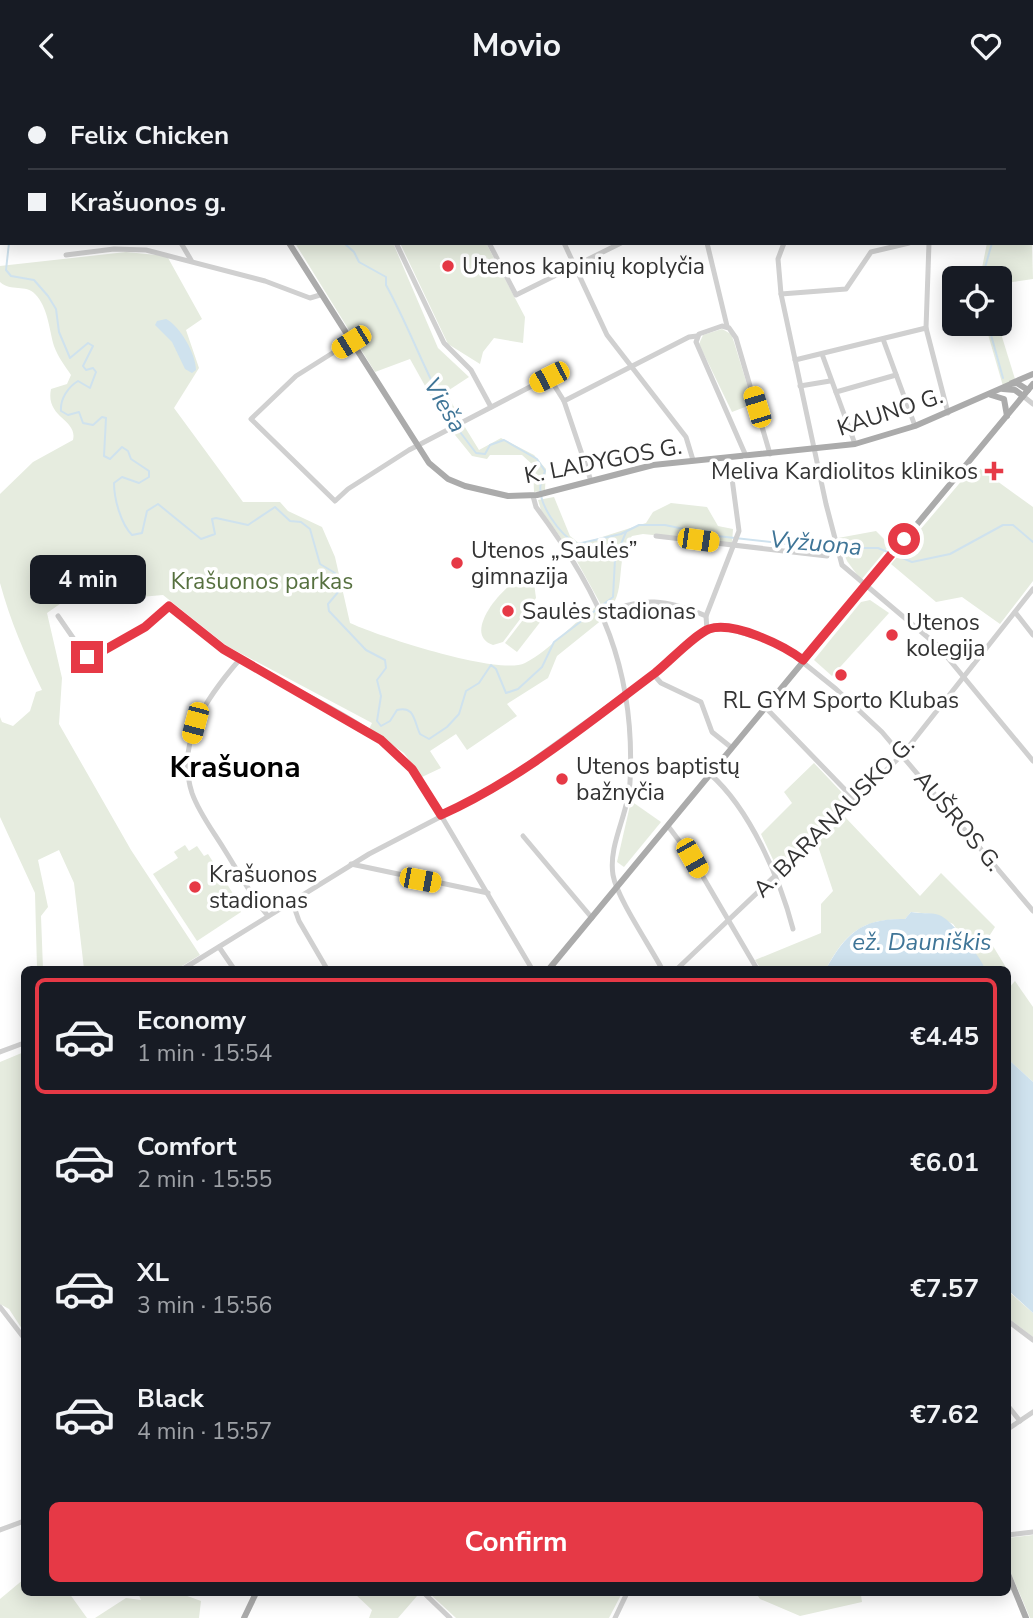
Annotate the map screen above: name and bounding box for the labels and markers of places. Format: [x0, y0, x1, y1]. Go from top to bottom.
place label: Utenos kapinių koplyčia [462, 251, 705, 282]
marker: Utenos kapinių koplyčia [440, 258, 456, 274]
place label: Meliva Kardiolitos klinikos [711, 456, 978, 487]
marker: Meliva Kardiolitos klinikos [984, 461, 1004, 481]
place label: Utenos „Saulės” gimnazija [471, 535, 638, 592]
marker: Utenos „Saulės” gimnazija [449, 555, 465, 571]
place label: Saulės stadionas [522, 596, 696, 627]
marker: Saulės stadionas [500, 603, 516, 619]
place label: Utenos kolegija [906, 607, 985, 664]
marker: Utenos kolegija [884, 627, 900, 643]
marker: RL GYM Sporto Klubas [833, 667, 849, 683]
place label: RL GYM Sporto Klubas [723, 685, 959, 716]
place label: Utenos baptistų bažnyčia [576, 751, 740, 808]
marker: Utenos baptistų bažnyčia [554, 771, 570, 787]
place label: Krašuonos stadionas [209, 859, 317, 916]
marker: Krašuonos stadionas [187, 879, 203, 895]

